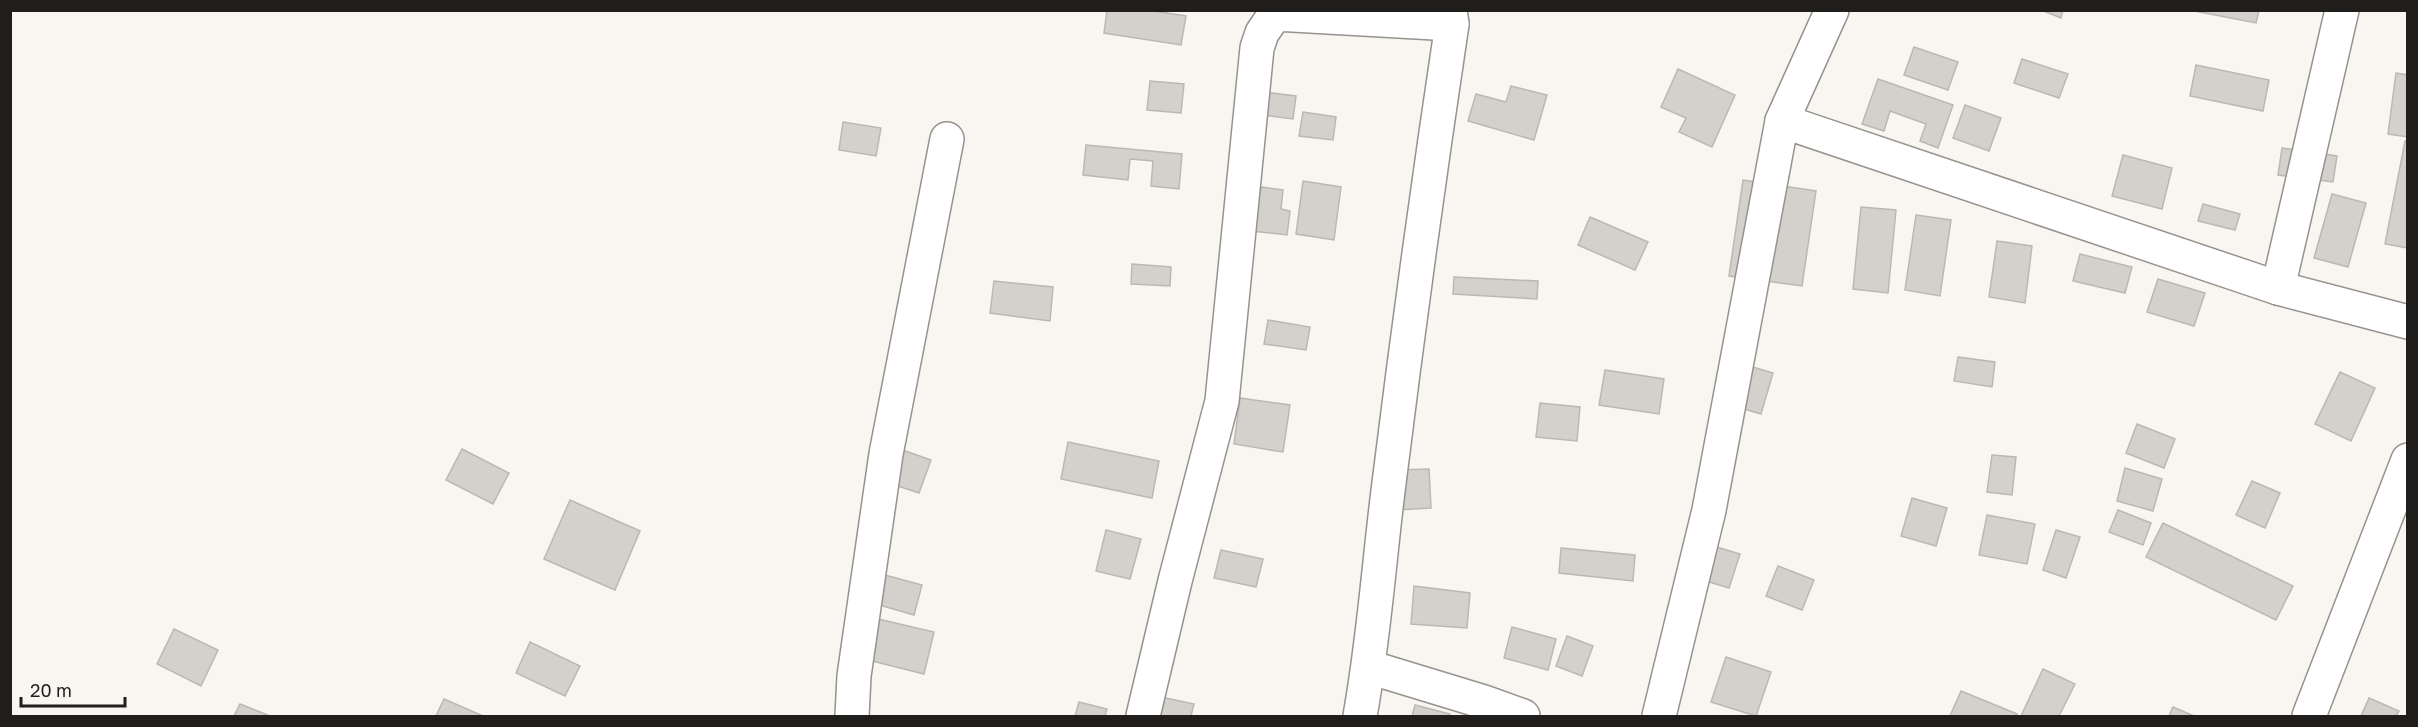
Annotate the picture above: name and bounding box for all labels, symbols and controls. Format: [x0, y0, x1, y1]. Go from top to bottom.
scale bar [21, 670, 124, 708]
text: 20 m [30, 679, 72, 701]

